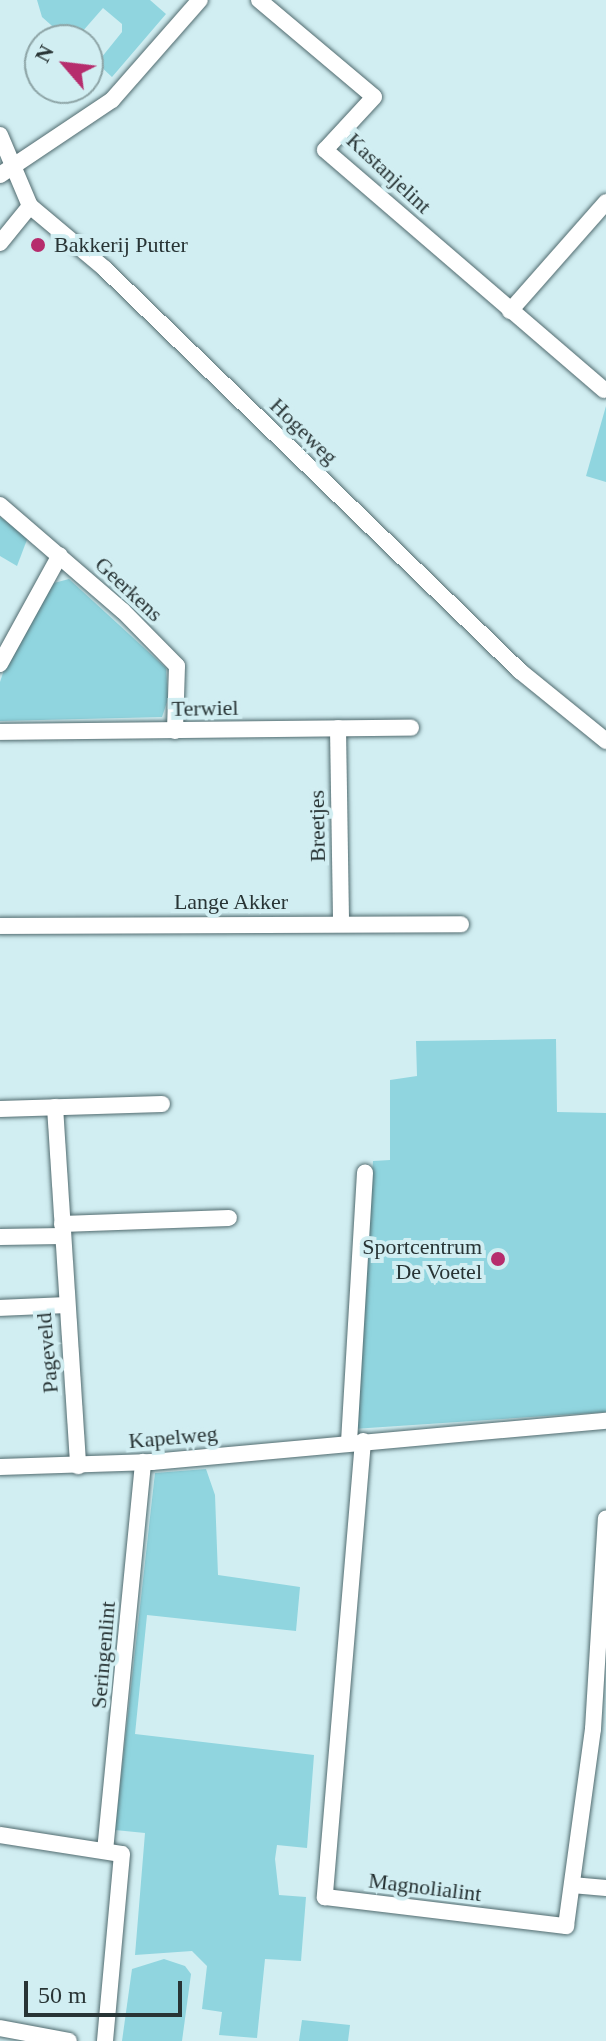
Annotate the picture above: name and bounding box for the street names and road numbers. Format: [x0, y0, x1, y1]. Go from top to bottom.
street label: Kastanjelint [341, 127, 437, 219]
street label: Hogeweg [265, 392, 343, 470]
street label: Geerkens [90, 551, 168, 627]
street label: Terwiel [171, 694, 239, 722]
street label: Breetjes [303, 790, 331, 862]
street label: Lange Akker [173, 889, 289, 915]
street label: Pageveld [30, 1312, 64, 1394]
street label: Kapelweg [127, 1420, 219, 1454]
street label: Seringenlint [85, 1600, 121, 1710]
street label: Magnolialint [367, 1867, 483, 1907]

